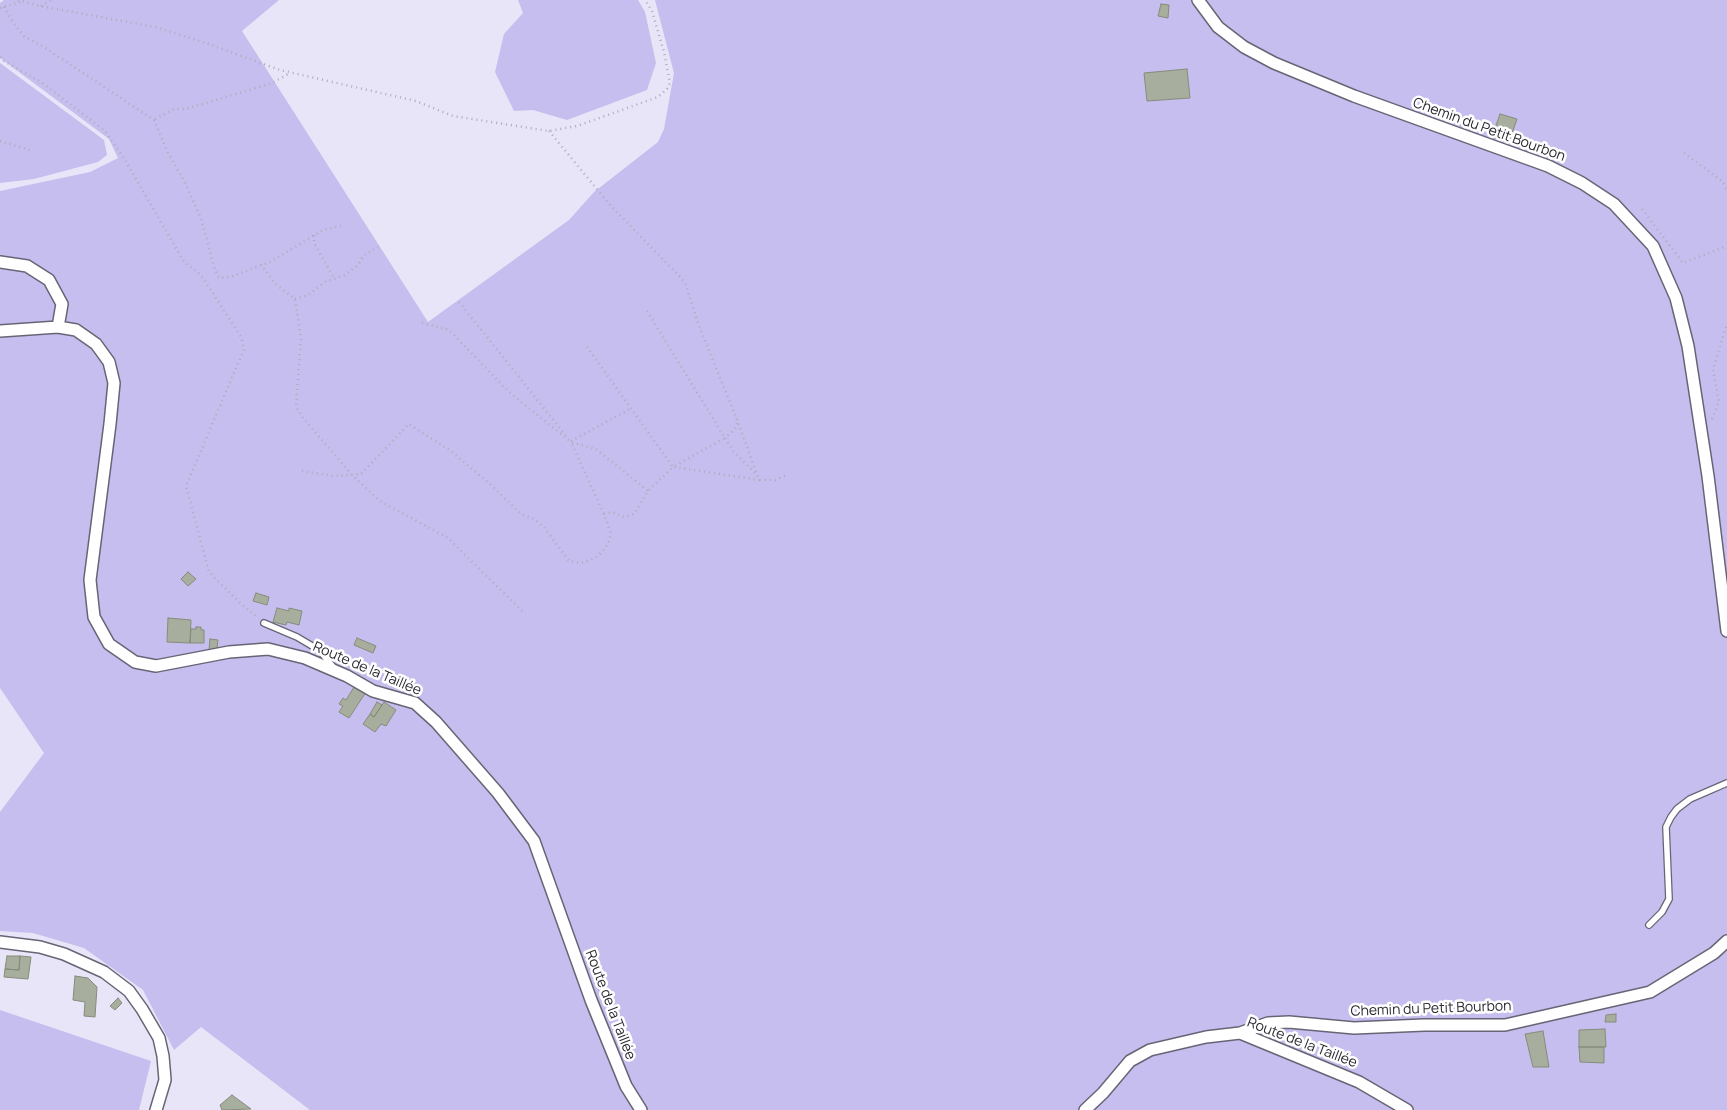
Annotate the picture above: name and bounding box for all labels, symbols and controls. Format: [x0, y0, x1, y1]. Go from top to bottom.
street label: Chemin du Petit Bourbon [1411, 95, 1567, 165]
street label: Route de la Taillée [310, 639, 424, 699]
street label: Route de la Taillée [581, 948, 639, 1062]
street label: Chemin du Petit Bourbon [1350, 998, 1512, 1020]
street label: Route de la Taillée [1245, 1014, 1359, 1072]

